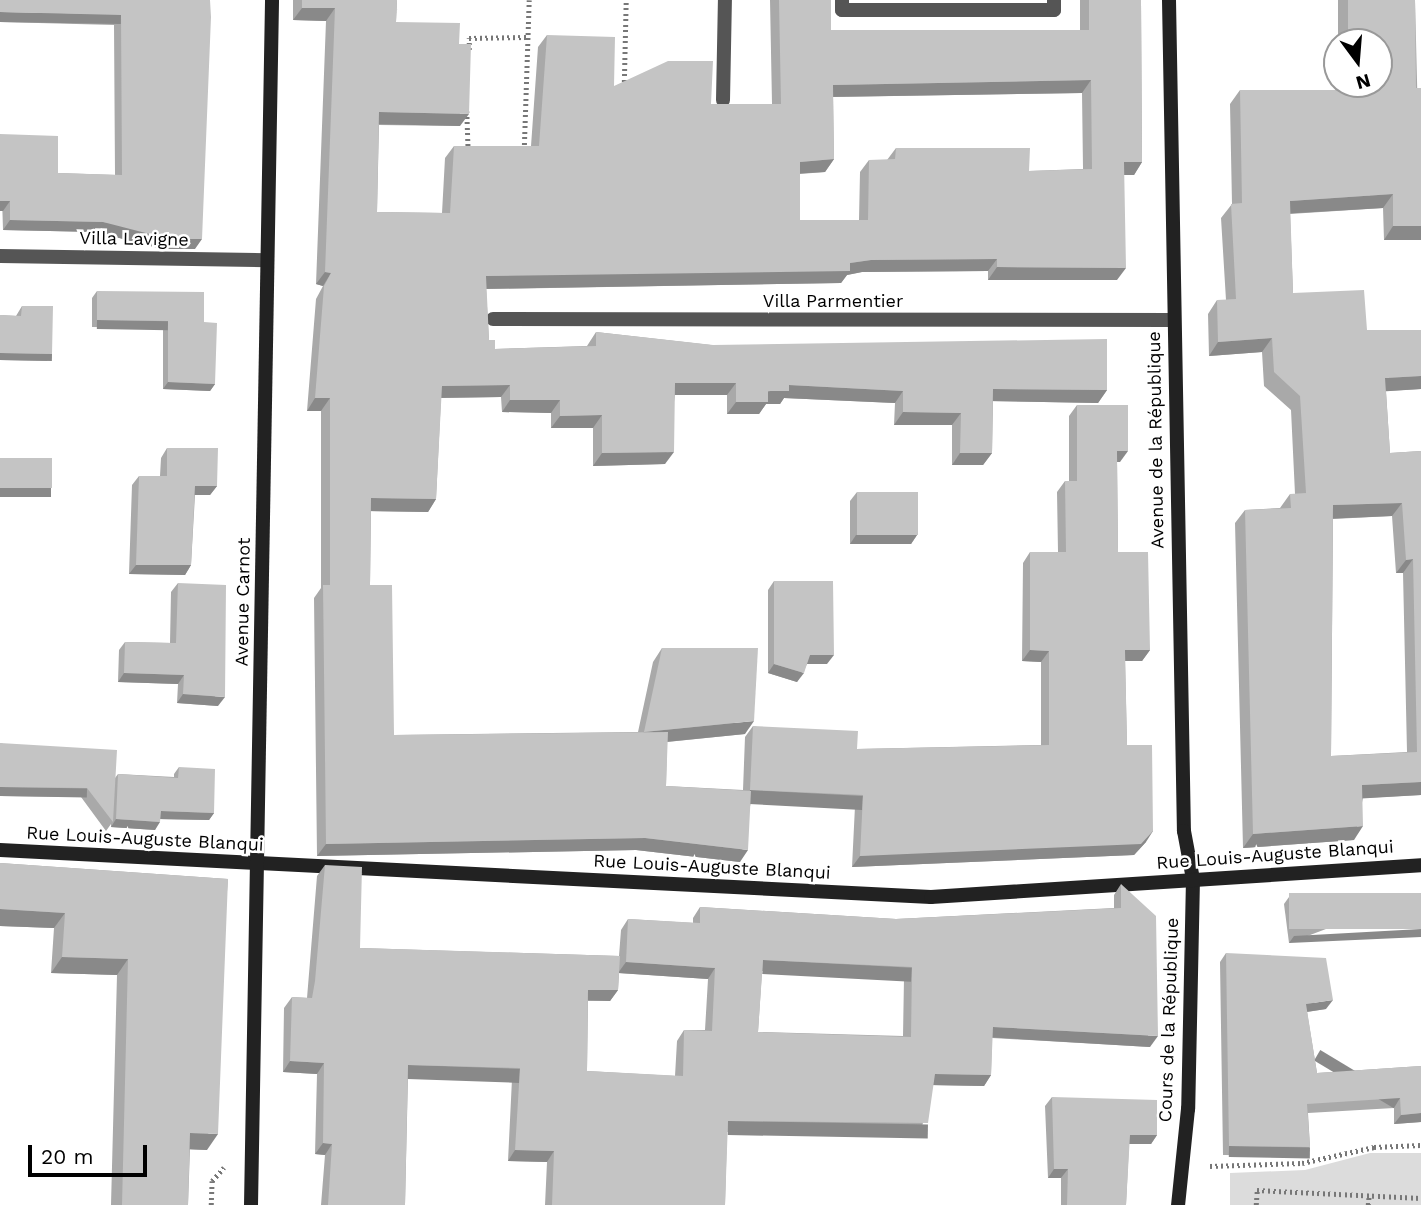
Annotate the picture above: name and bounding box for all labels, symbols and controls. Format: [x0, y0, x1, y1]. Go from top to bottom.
north arrow [1323, 28, 1393, 98]
text: N [1353, 69, 1373, 95]
street label: Villa Lavigne [79, 227, 189, 251]
street label: Villa Parmentier [763, 290, 903, 312]
street label: Avenue de la République [1143, 331, 1169, 549]
street label: Avenue Carnot [231, 537, 255, 667]
street label: Rue Louis-Auguste Blanqui [26, 822, 264, 856]
street label: Rue Louis-Auguste Blanqui [1156, 836, 1394, 874]
street label: Rue Louis-Auguste Blanqui [593, 850, 831, 884]
street label: Cours de la République [1155, 917, 1183, 1123]
scale bar [32, 1132, 150, 1176]
text: 20 m [41, 1144, 93, 1169]

